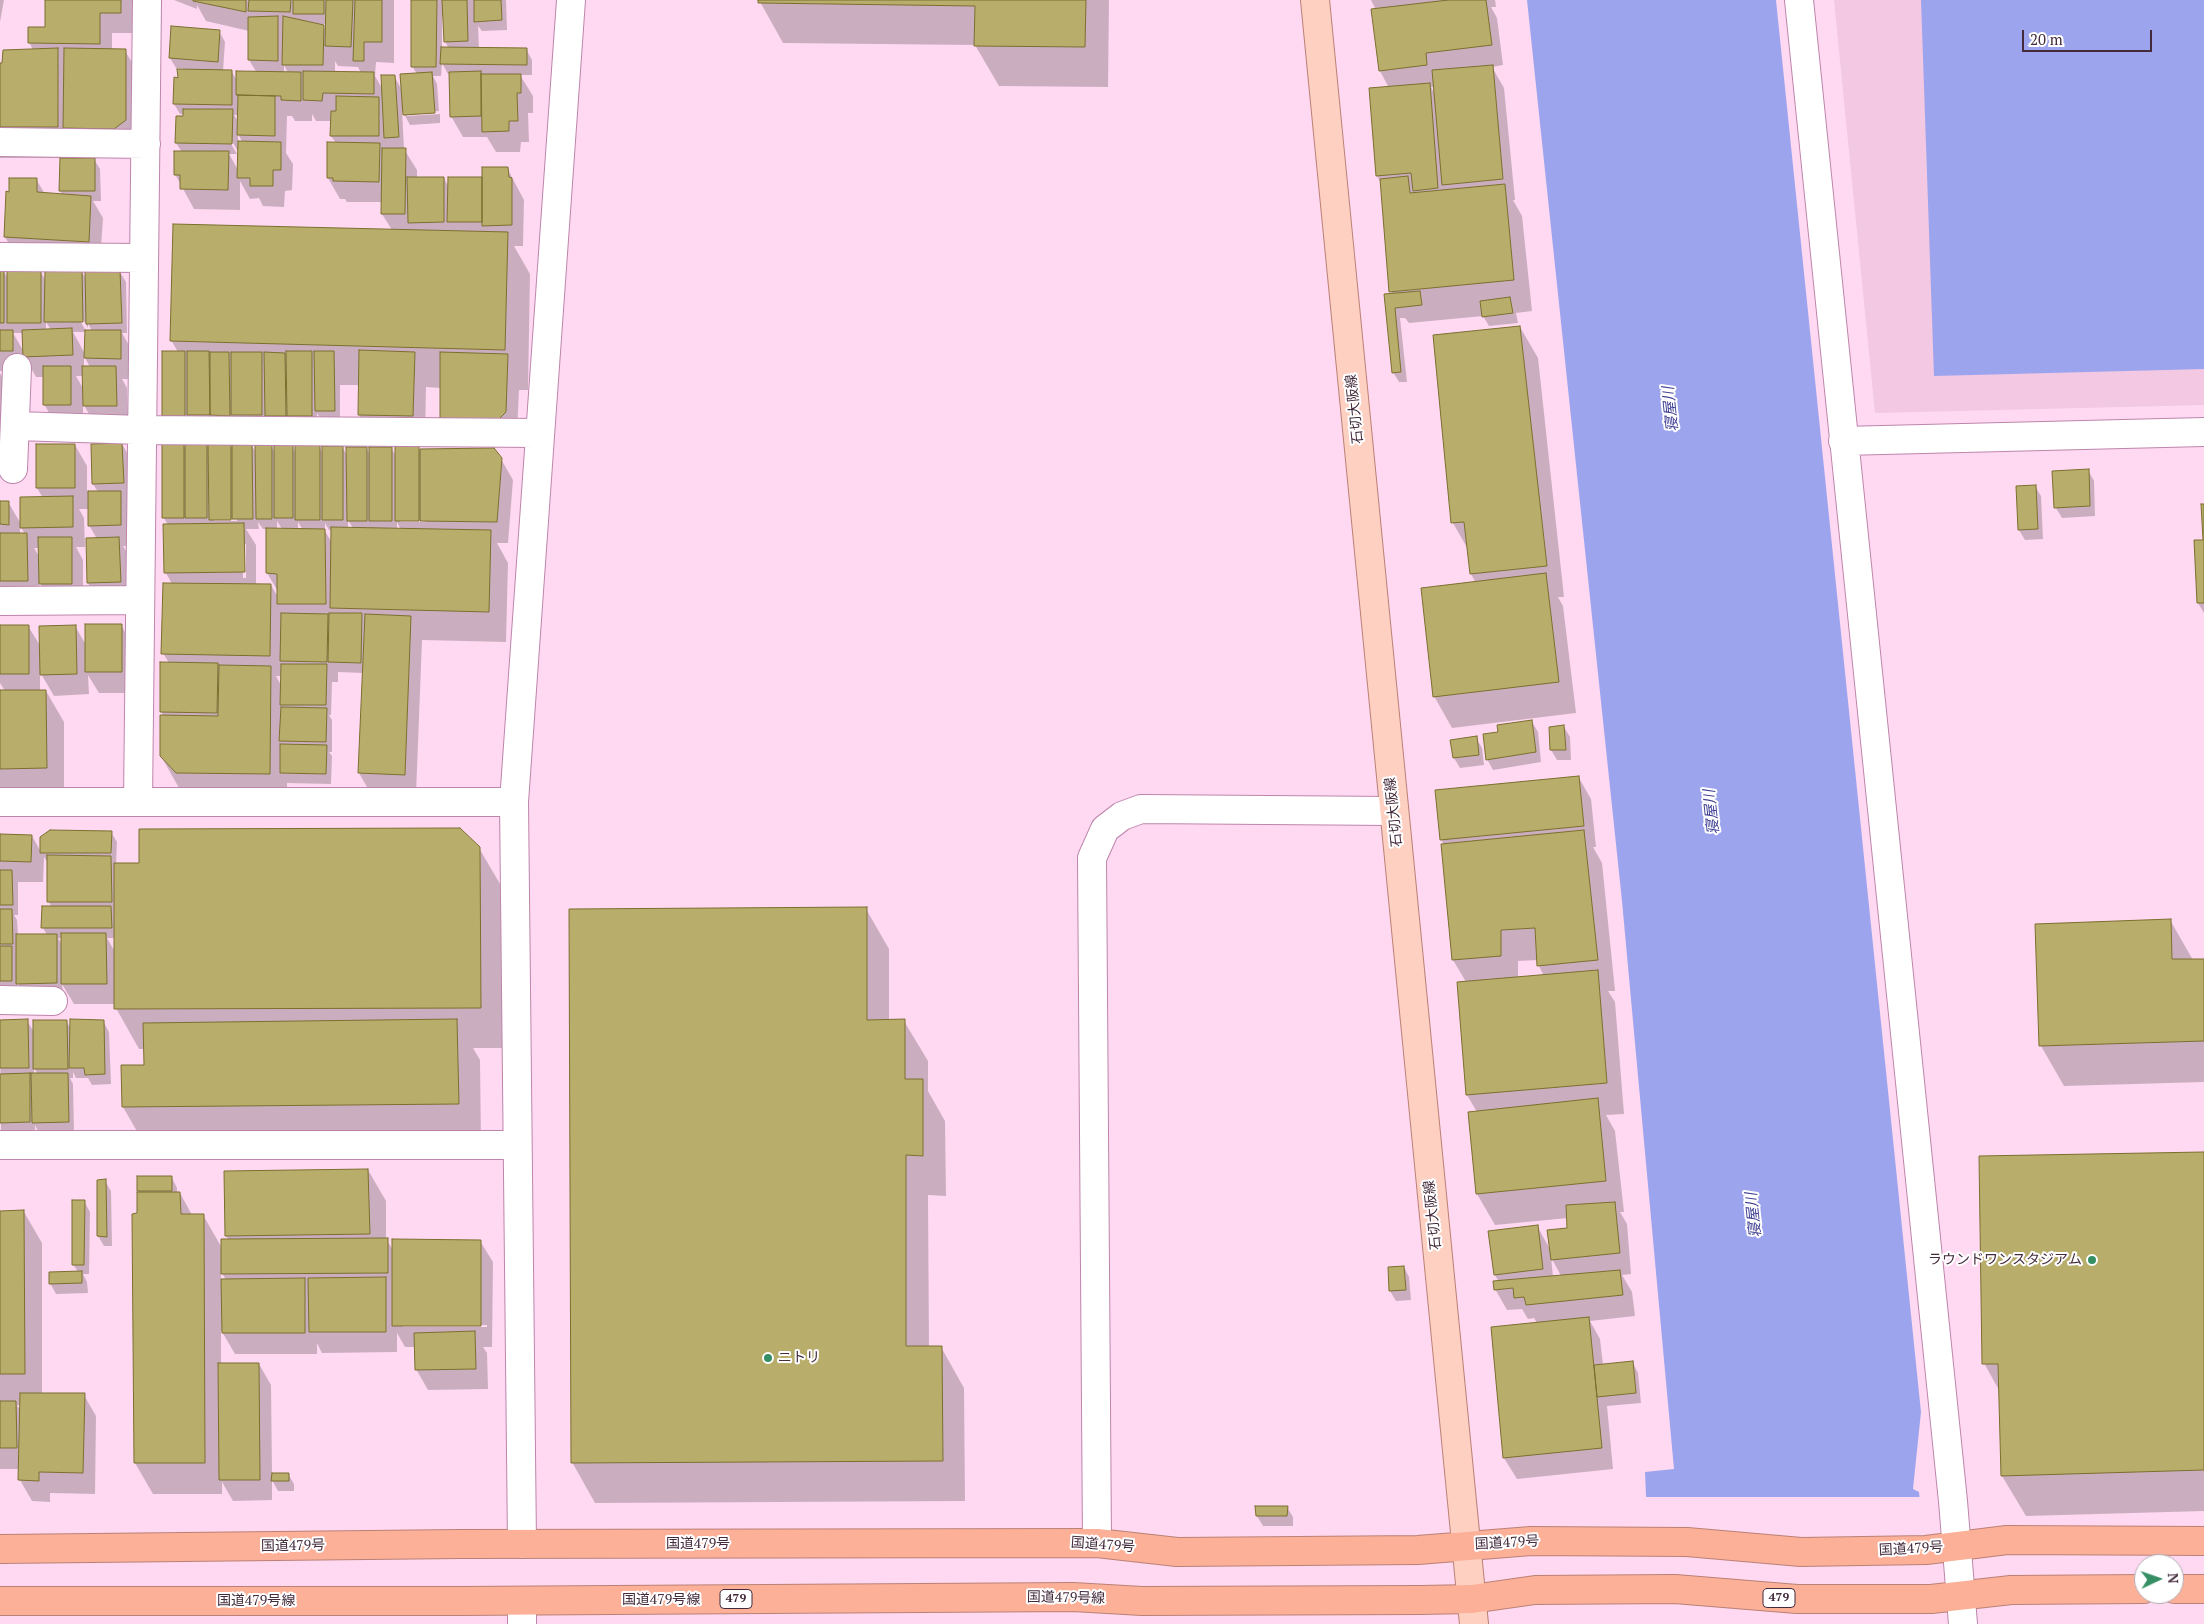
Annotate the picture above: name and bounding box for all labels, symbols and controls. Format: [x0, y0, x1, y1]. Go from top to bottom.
scale bar [2024, 20, 2154, 52]
text: 20 m [2030, 29, 2063, 49]
street label: 石切大阪線 [1343, 373, 1367, 445]
water label: 寝屋川 [1660, 386, 1682, 432]
street label: 石切大阪線 [1382, 776, 1406, 848]
water label: 寝屋川 [1701, 789, 1723, 835]
street label: 石切大阪線 [1421, 1179, 1445, 1251]
water label: 寝屋川 [1743, 1192, 1765, 1238]
place label: ラウンドワンスタジアム [1928, 1252, 2082, 1268]
marker: ラウンドワンスタジアム [2086, 1254, 2098, 1266]
place label: ニトリ [778, 1350, 820, 1366]
marker: ニトリ [762, 1352, 774, 1364]
street label: 国道479号 [1474, 1533, 1540, 1553]
street label: 国道479号 [1070, 1534, 1136, 1556]
street label: 国道479号 [666, 1536, 730, 1552]
street label: 国道479号 [261, 1537, 325, 1555]
street label: 国道479号 [1878, 1539, 1944, 1559]
north arrow [2134, 1554, 2184, 1604]
text: N [2164, 1572, 2183, 1584]
street label: 国道479号線 [1027, 1589, 1105, 1607]
road number: 479 [1763, 1589, 1795, 1608]
road number: 479 [720, 1590, 752, 1608]
street label: 国道479号線 [622, 1592, 700, 1608]
street label: 国道479号線 [217, 1593, 295, 1609]

